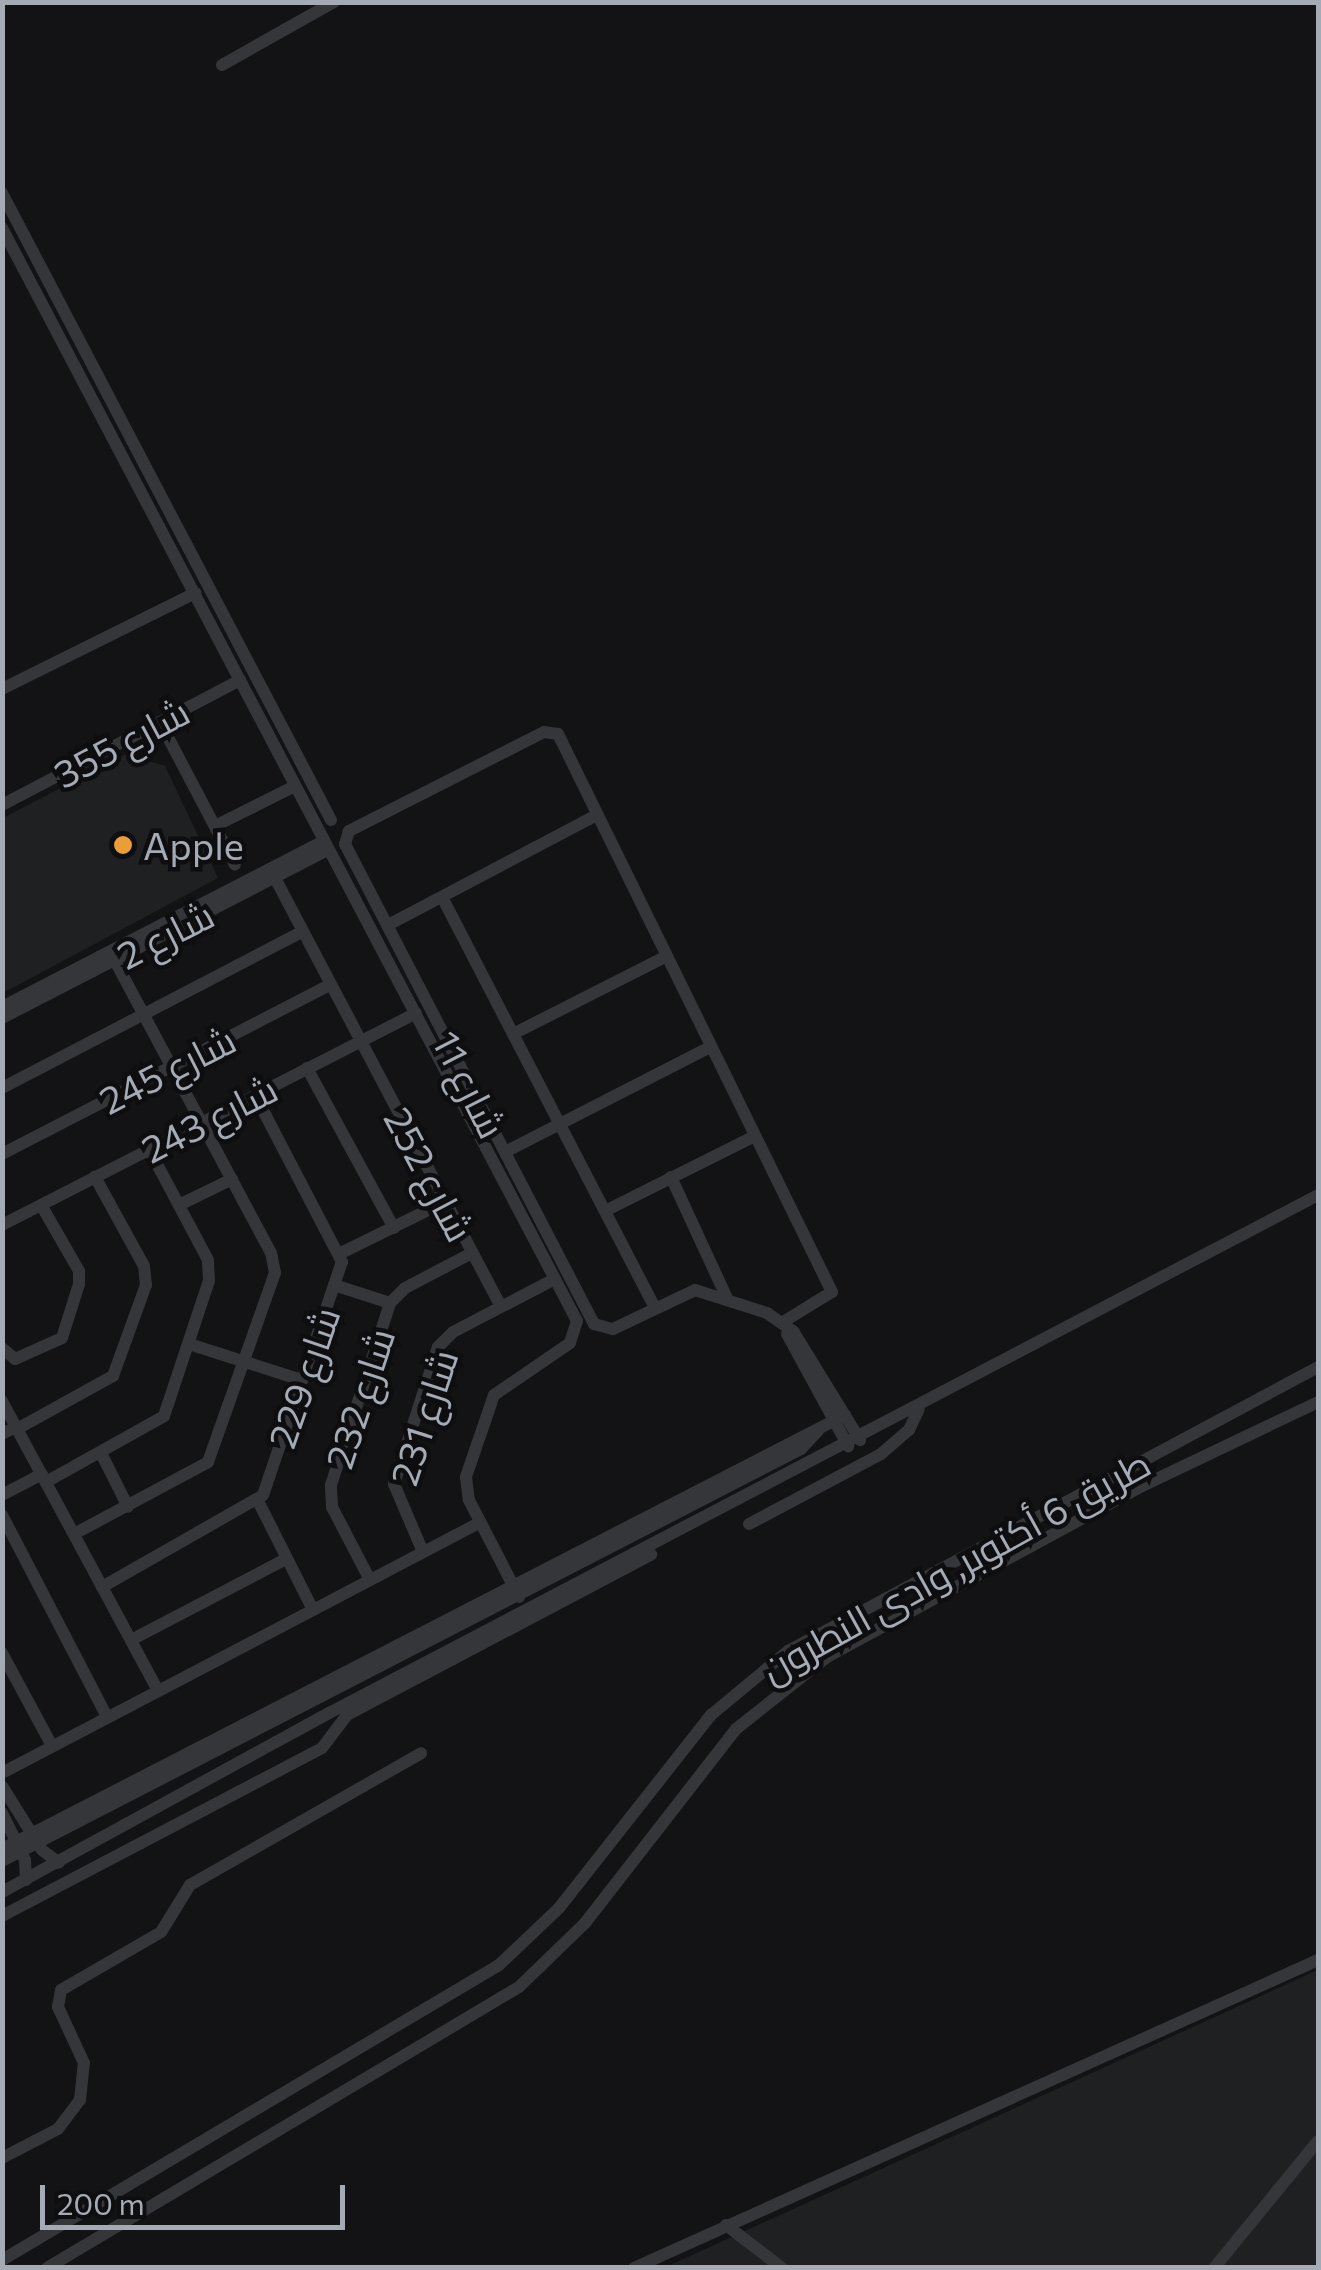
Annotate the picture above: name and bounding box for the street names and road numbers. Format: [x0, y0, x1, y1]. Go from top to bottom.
street label: شارع 355 [46, 688, 196, 796]
street label: شارع 2 [109, 891, 221, 977]
street label: شارع 245 [92, 1016, 242, 1122]
street label: شارع 11 [424, 1023, 516, 1145]
street label: شارع 243 [134, 1065, 284, 1171]
street label: شارع 252 [376, 1099, 484, 1249]
street label: شارع 229 [258, 1301, 348, 1453]
street label: شارع 232 [315, 1322, 403, 1474]
street label: شارع 231 [380, 1343, 466, 1491]
street label: طريق 6 أكتوبر, وادى النطرون [753, 1439, 1157, 1691]

